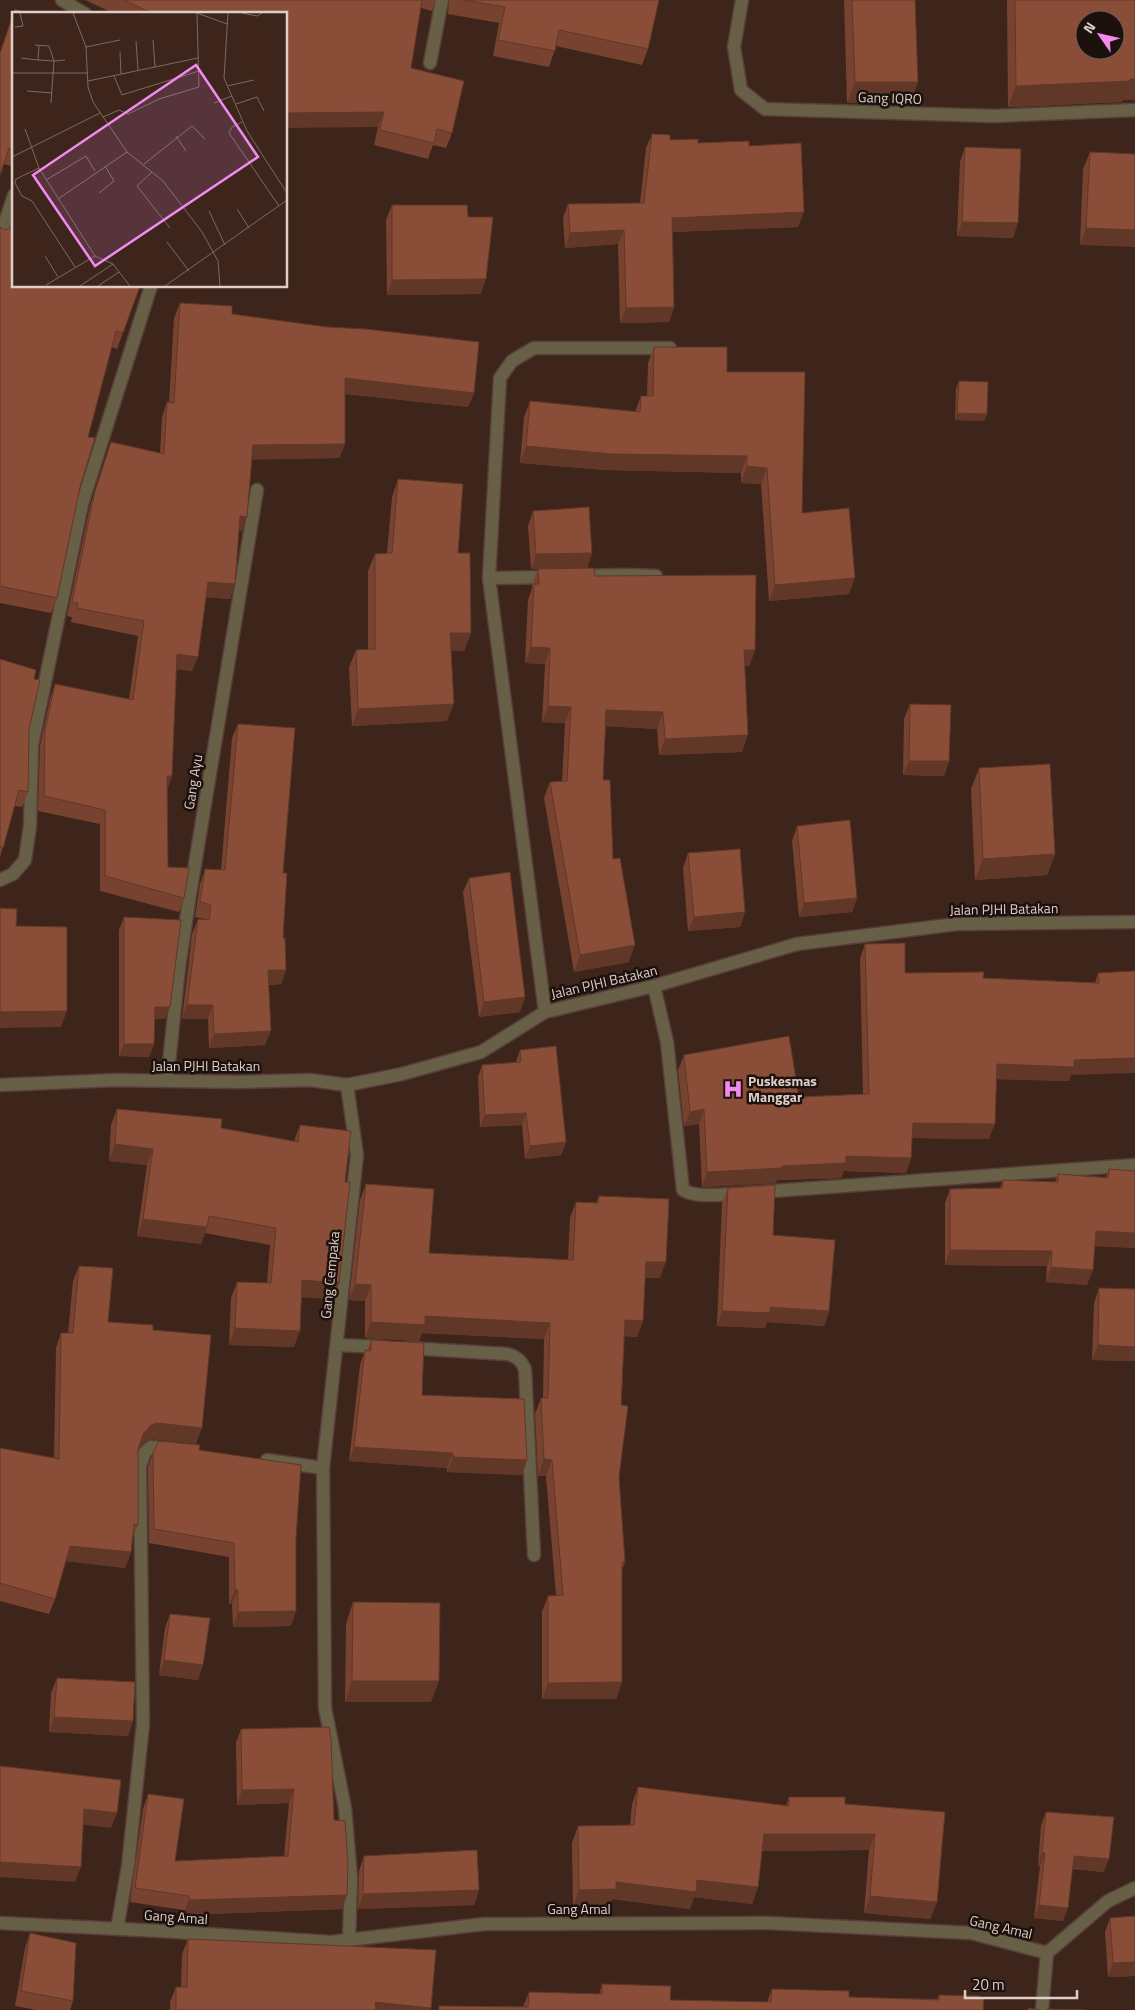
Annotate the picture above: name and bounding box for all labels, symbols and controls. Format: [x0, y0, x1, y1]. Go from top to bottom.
north arrow [1075, 10, 1125, 60]
inset map [12, 12, 288, 288]
text: N [1077, 18, 1100, 37]
street label: Gang IQRO [858, 86, 922, 109]
street label: Gang Ayu [178, 753, 207, 811]
street label: Jalan PJHI Batakan [949, 897, 1058, 920]
street label: Jalan PJHI Batakan [549, 959, 659, 1004]
street label: Jalan PJHI Batakan [152, 1055, 260, 1076]
place label: Puskesmas Manggar [748, 1070, 817, 1107]
hospital icon: Puskesmas Manggar [722, 1078, 744, 1100]
street label: Gang Cempaka [314, 1230, 345, 1320]
street label: Gang Amal [547, 1898, 611, 1919]
street label: Gang Amal [144, 1904, 209, 1929]
street label: Gang Amal [968, 1909, 1035, 1944]
scale bar [965, 1968, 1078, 2000]
text: 20 m [972, 1973, 1005, 1996]

